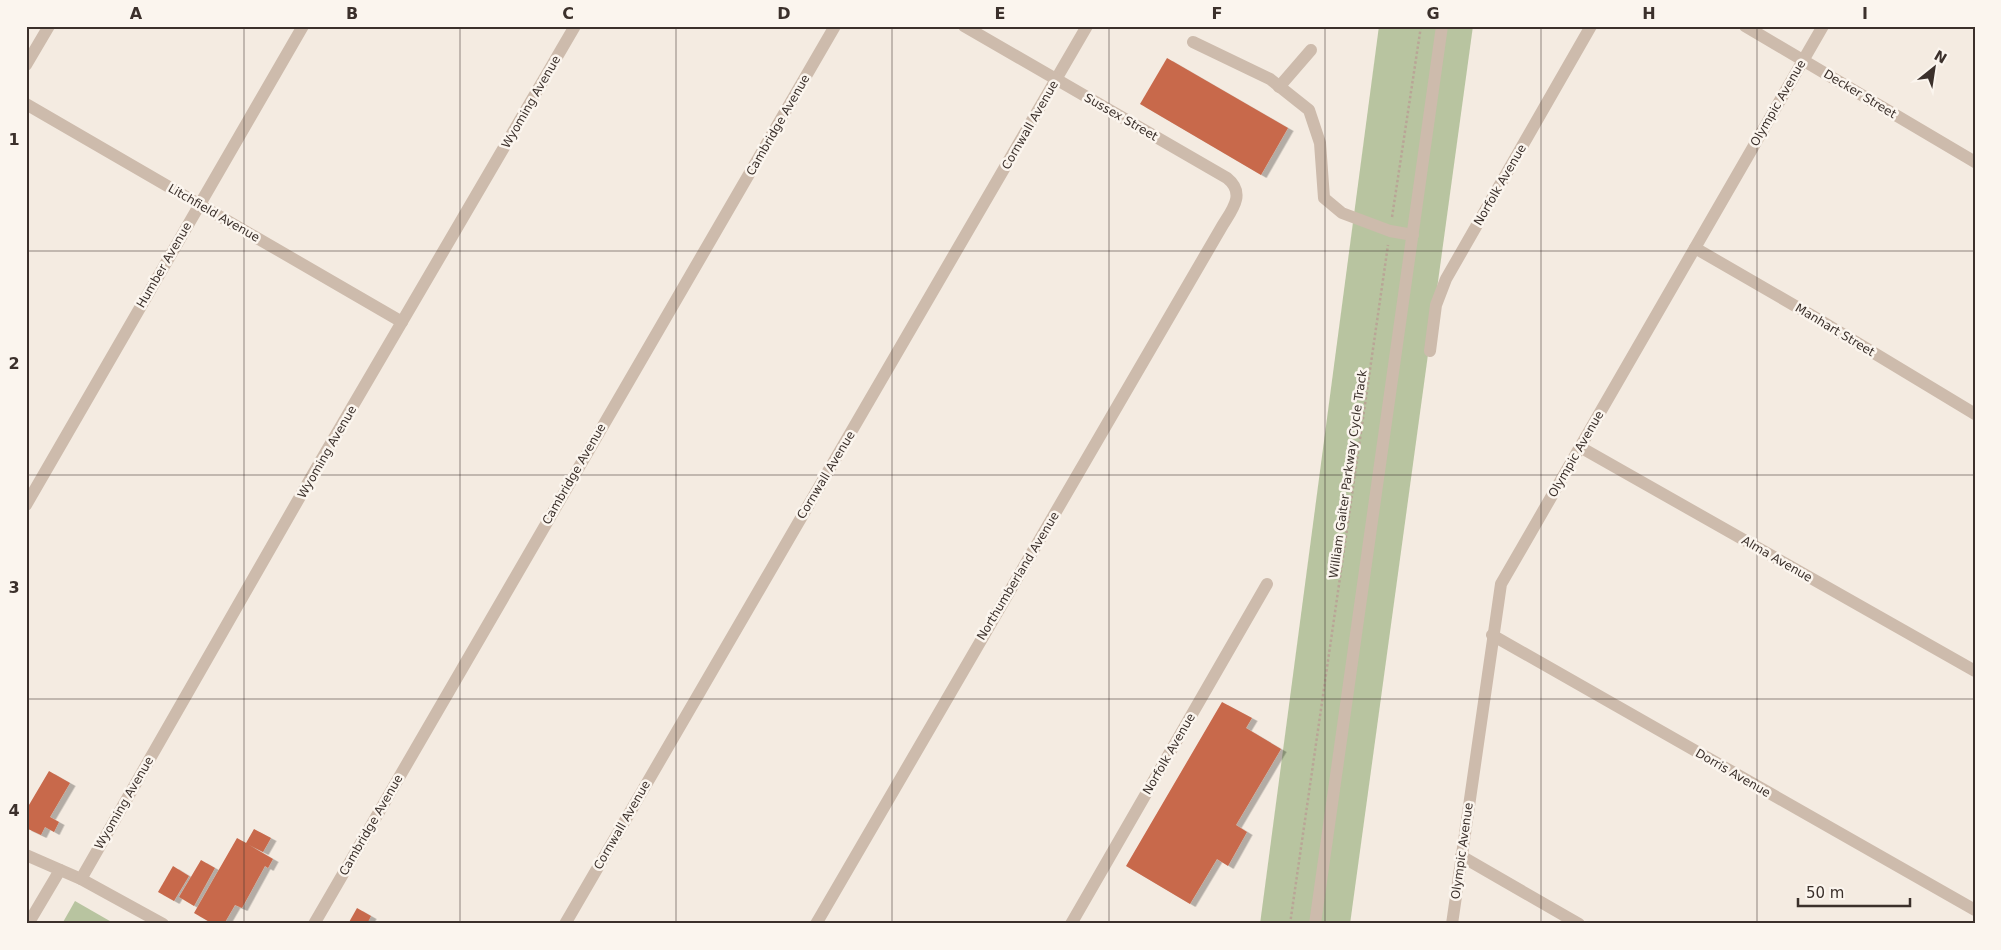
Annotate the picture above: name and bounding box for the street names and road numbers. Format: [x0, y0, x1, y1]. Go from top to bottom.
street label: Wyoming Avenue [499, 53, 563, 151]
street label: Olympic Avenue [1748, 57, 1808, 149]
street label: Decker Street [1821, 67, 1899, 121]
street label: Cambridge Avenue [743, 72, 813, 178]
street label: Cornwall Avenue [999, 78, 1061, 172]
street label: Sussex Street [1082, 90, 1160, 144]
street label: Norfolk Avenue [1471, 142, 1529, 228]
street label: Litchfield Avenue [166, 181, 262, 245]
street label: Humber Avenue [134, 220, 194, 310]
street label: Manhart Street [1793, 301, 1878, 359]
street label: William Gaiter Parkway Cycle Track [1326, 369, 1370, 579]
street label: Wyoming Avenue [295, 403, 359, 501]
street label: Olympic Avenue [1546, 408, 1606, 500]
street label: Cambridge Avenue [539, 421, 609, 527]
street label: Cornwall Avenue [794, 428, 858, 522]
street label: Northumberland Avenue [974, 509, 1062, 643]
street label: Alma Avenue [1739, 533, 1815, 585]
street label: Norfolk Avenue [1140, 711, 1198, 797]
street label: Dorris Avenue [1693, 746, 1773, 800]
street label: Wyoming Avenue [92, 754, 156, 852]
street label: Cambridge Avenue [336, 772, 406, 878]
street label: Cornwall Avenue [591, 778, 653, 872]
street label: Olympic Avenue [1448, 802, 1476, 900]

